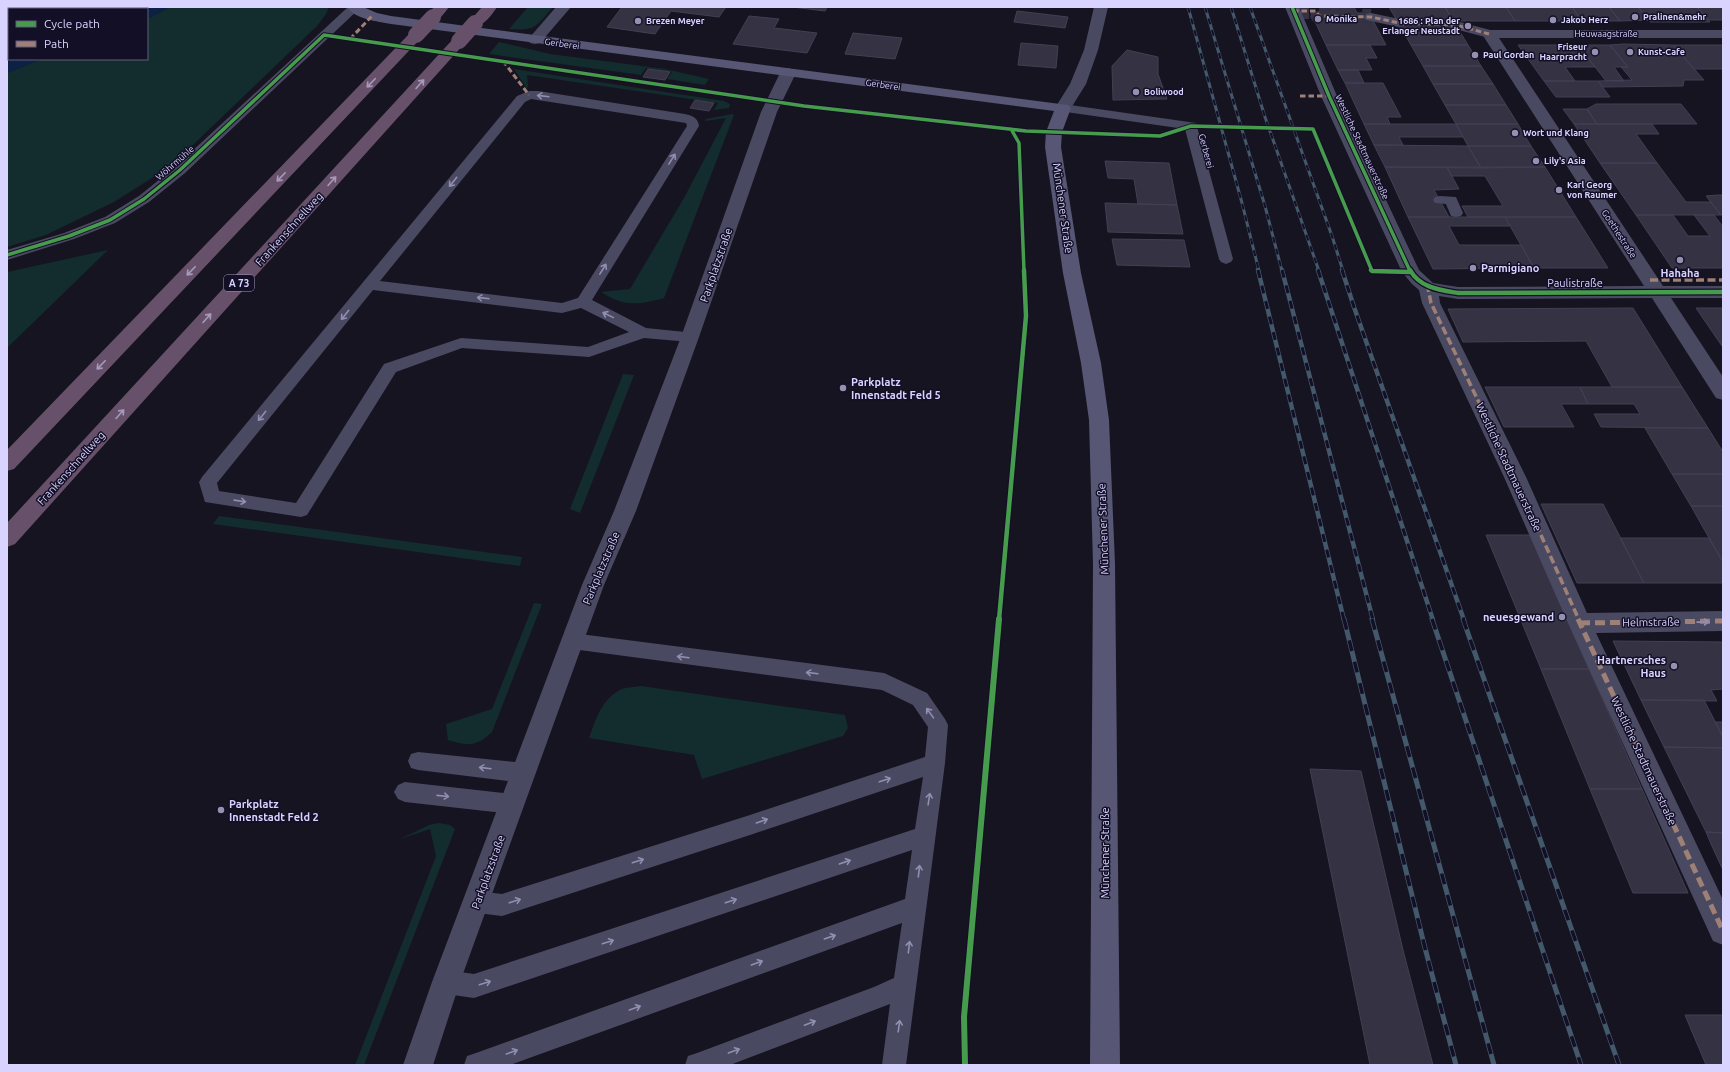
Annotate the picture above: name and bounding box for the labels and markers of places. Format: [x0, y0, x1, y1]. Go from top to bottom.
marker: Pralinen&mehr [1630, 12, 1640, 22]
place label: Pralinen&mehr [1643, 12, 1707, 22]
marker: Monika [1313, 14, 1323, 24]
place label: Monika [1326, 14, 1357, 24]
marker: Jakob Herz [1548, 15, 1558, 25]
place label: Jakob Herz [1561, 15, 1609, 25]
marker: Brezen Meyer [633, 16, 643, 26]
place label: Brezen Meyer [646, 16, 705, 26]
place label: 1686 : Plan der Erlanger Neustadt [1382, 16, 1460, 36]
marker: 1686 : Plan der Erlanger Neustadt [1463, 21, 1473, 31]
place label: Friseur Haarpracht [1540, 42, 1587, 62]
marker: Friseur Haarpracht [1590, 47, 1600, 57]
marker: Kunst-Cafe [1625, 47, 1635, 57]
place label: Kunst-Cafe [1638, 47, 1685, 57]
marker: Paul Gordan [1470, 50, 1480, 60]
place label: Paul Gordan [1483, 50, 1534, 60]
marker: Boliwood [1131, 87, 1141, 97]
place label: Boliwood [1144, 87, 1184, 97]
marker: Wort und Klang [1510, 128, 1520, 138]
place label: Wort und Klang [1523, 128, 1589, 138]
marker: Lily's Asia [1531, 156, 1541, 166]
place label: Lily's Asia [1544, 156, 1586, 166]
place label: Karl Georg von Raumer [1567, 180, 1617, 200]
marker: Karl Georg von Raumer [1554, 185, 1564, 195]
marker: Hahaha [1675, 255, 1685, 265]
place label: Parmigiano [1481, 262, 1540, 274]
marker: Parmigiano [1468, 263, 1478, 273]
place label: Hahaha [1661, 267, 1699, 279]
place label: Parkplatz Innenstadt Feld 5 [851, 376, 941, 401]
marker: Parkplatz Innenstadt Feld 5 [838, 383, 848, 393]
place label: neuesgewand [1483, 611, 1554, 623]
marker: neuesgewand [1557, 612, 1567, 622]
place label: Hartnersches Haus [1597, 654, 1666, 679]
marker: Hartnersches Haus [1669, 661, 1679, 671]
place label: Parkplatz Innenstadt Feld 2 [229, 798, 319, 823]
marker: Parkplatz Innenstadt Feld 2 [216, 805, 226, 815]

